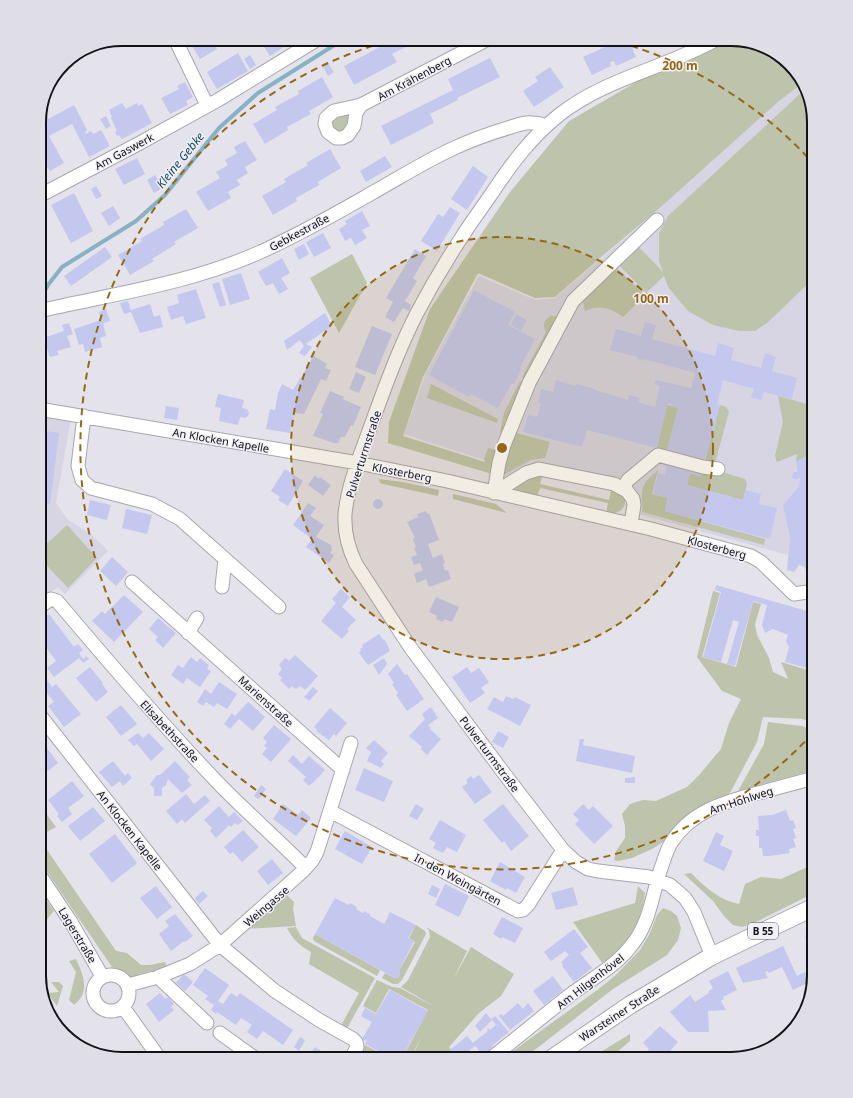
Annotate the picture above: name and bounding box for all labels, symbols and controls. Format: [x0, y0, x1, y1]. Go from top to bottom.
street label: Am Krähenberg [375, 52, 453, 104]
text: 200 m [662, 57, 698, 74]
water label: Kleine Gebke [152, 128, 208, 192]
street label: Am Gaswerk [92, 129, 156, 173]
street label: Gebkestraße [266, 210, 332, 254]
text: 100 m [633, 290, 669, 307]
street label: Pulverturmstraße [342, 408, 384, 500]
street label: An Klocken Kapelle [172, 424, 270, 456]
centre of rings [495, 441, 509, 455]
street label: Klosterberg [371, 459, 433, 485]
street label: Klosterberg [686, 532, 748, 562]
street label: Marienstraße [235, 672, 297, 730]
street label: Elisabethstraße [137, 697, 203, 765]
street label: Pulverturmstraße [457, 713, 523, 795]
street label: Am Hohlweg [707, 783, 775, 817]
street label: An Klocken Kapelle [94, 787, 166, 873]
street label: In den Weingärten [412, 850, 504, 908]
street label: Weingasse [240, 882, 292, 930]
street label: Lagerstraße [56, 904, 100, 966]
road number: B 55 [748, 923, 778, 939]
street label: Am Hilgenhövel [553, 950, 627, 1012]
street label: Warsteiner Straße [576, 981, 662, 1045]

